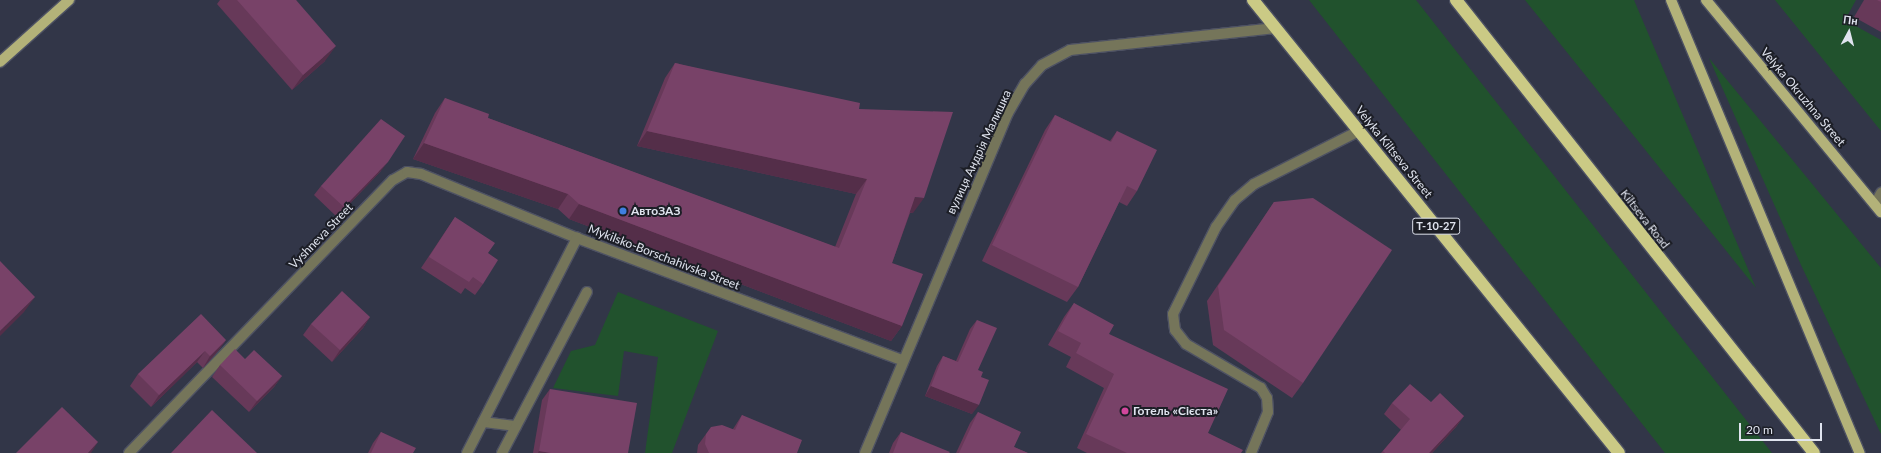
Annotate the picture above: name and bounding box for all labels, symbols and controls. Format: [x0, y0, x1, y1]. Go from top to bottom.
north arrow [1829, 12, 1869, 52]
text: Пн [1843, 12, 1858, 27]
street label: Velyka Okruzhna Street [1758, 45, 1848, 149]
street label: вулиця Андрія Малишка [944, 88, 1014, 216]
street label: Velyka Kiltseva Street [1353, 103, 1435, 201]
street label: Kiltseva Road [1617, 187, 1673, 251]
street label: Vyshneva Street [286, 200, 356, 272]
place label: АвтоЗАЗ [631, 204, 680, 218]
marker: АвтоЗАЗ [618, 206, 628, 216]
road number: Т-10-27 [1412, 217, 1460, 235]
street label: Mykilsko-Borschahivska Street [586, 221, 742, 293]
place label: Готель «Сієста» [1133, 404, 1218, 418]
marker: Готель «Сієста» [1120, 406, 1130, 416]
scale bar [1741, 415, 1824, 441]
text: 20 m [1746, 422, 1773, 437]

